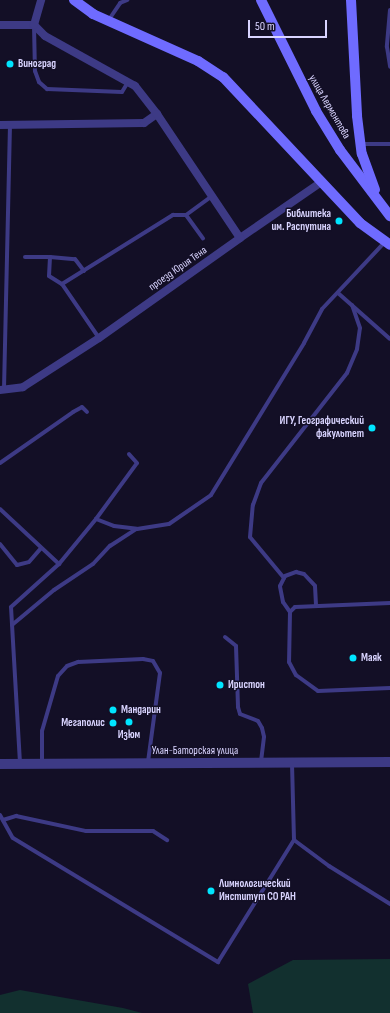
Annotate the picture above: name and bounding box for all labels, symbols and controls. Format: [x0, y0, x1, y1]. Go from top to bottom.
scale bar [250, 12, 329, 38]
text: 50 m [255, 19, 275, 34]
place label: Виноград [18, 57, 56, 71]
marker: Виноград [5, 59, 15, 69]
street label: улица Лермонтова [305, 73, 353, 141]
place label: Библитека им. Распутина [272, 208, 331, 234]
marker: Библитека им. Распутина [334, 216, 344, 226]
street label: проезд Юрия Тена [146, 244, 210, 294]
place label: ИГУ, Географический факультет [280, 415, 364, 441]
marker: ИГУ, Географический факультет [367, 423, 377, 433]
place label: Маяк [361, 651, 382, 665]
marker: Маяк [348, 653, 358, 663]
place label: Иристон [228, 678, 265, 692]
marker: Иристон [215, 680, 225, 690]
place label: Мандарин [121, 703, 161, 717]
marker: Мандарин [108, 705, 118, 715]
place label: Мегаполис [61, 716, 105, 730]
marker: Изюм [124, 717, 134, 727]
marker: Мегаполис [108, 718, 118, 728]
place label: Изюм [118, 728, 140, 742]
street label: Улан-Баторская улица [152, 744, 238, 758]
place label: Лимнологический Институт СО РАН [219, 878, 296, 904]
marker: Лимнологический Институт СО РАН [206, 886, 216, 896]

